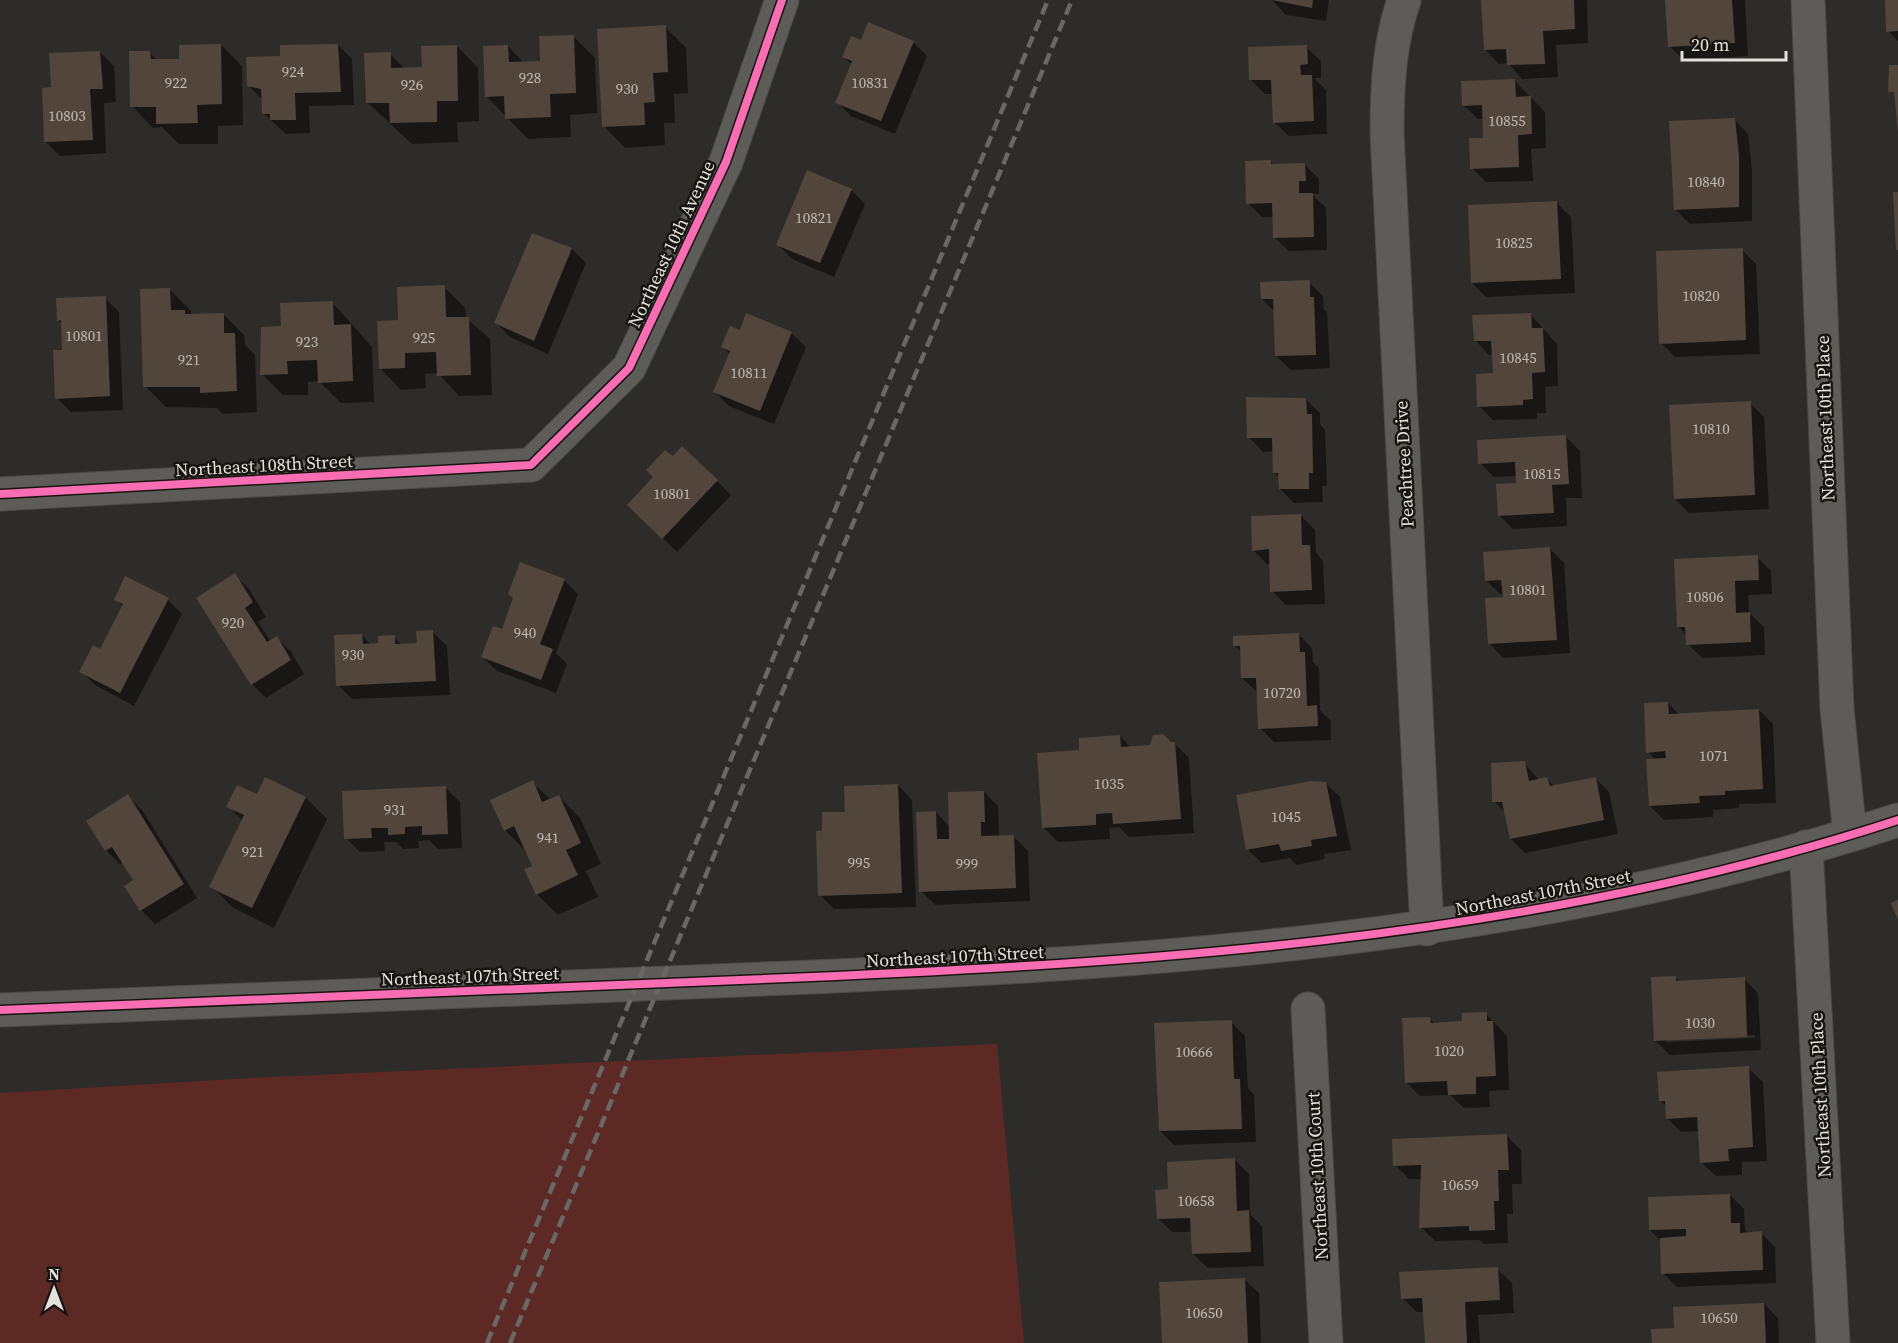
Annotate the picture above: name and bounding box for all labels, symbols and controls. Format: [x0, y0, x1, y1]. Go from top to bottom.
scale bar [1682, 24, 1786, 62]
text: 20 m [1691, 32, 1729, 57]
house number: 924 [282, 61, 305, 82]
house number: 928 [519, 67, 541, 88]
house number: 922 [165, 72, 187, 93]
house number: 10831 [851, 72, 889, 93]
house number: 926 [401, 74, 423, 95]
house number: 930 [616, 78, 638, 99]
house number: 10803 [48, 105, 86, 126]
house number: 10855 [1488, 110, 1526, 131]
street label: Northeast 10th Avenue [621, 156, 721, 332]
house number: 10840 [1687, 171, 1725, 192]
house number: 10821 [795, 207, 833, 228]
house number: 10825 [1495, 232, 1533, 253]
house number: 10820 [1682, 285, 1720, 306]
house number: 10801 [65, 325, 103, 346]
house number: 925 [413, 327, 435, 348]
house number: 923 [296, 331, 318, 352]
street label: Northeast 10th Place [1810, 335, 1840, 501]
house number: 10845 [1499, 347, 1537, 368]
house number: 921 [178, 349, 200, 370]
house number: 10811 [730, 362, 768, 383]
street label: Peachtree Drive [1388, 400, 1420, 528]
house number: 10810 [1692, 418, 1730, 439]
street label: Northeast 108th Street [174, 448, 354, 482]
house number: 10815 [1523, 463, 1561, 484]
house number: 10801 [653, 483, 691, 504]
house number: 10801 [1509, 579, 1547, 600]
house number: 10806 [1686, 586, 1724, 607]
house number: 920 [222, 612, 244, 633]
house number: 940 [514, 622, 536, 643]
house number: 930 [342, 644, 364, 665]
house number: 10720 [1263, 682, 1301, 703]
house number: 1071 [1699, 745, 1729, 766]
house number: 1035 [1094, 773, 1124, 794]
house number: 931 [384, 799, 406, 820]
house number: 1045 [1271, 806, 1301, 827]
house number: 941 [537, 827, 559, 848]
house number: 921 [242, 841, 264, 862]
house number: 995 [848, 852, 870, 873]
house number: 999 [956, 853, 978, 874]
street label: Northeast 107th Street [1453, 863, 1633, 921]
street label: Northeast 107th Street [865, 939, 1045, 973]
street label: Northeast 107th Street [381, 960, 559, 992]
house number: 1030 [1685, 1012, 1715, 1033]
street label: Northeast 10th Place [1803, 1012, 1837, 1178]
house number: 1020 [1434, 1040, 1464, 1061]
house number: 10666 [1175, 1041, 1213, 1062]
street label: Northeast 10th Court [1300, 1091, 1334, 1260]
house number: 10659 [1441, 1174, 1479, 1195]
house number: 10658 [1177, 1190, 1215, 1211]
north arrow [24, 1259, 84, 1319]
text: N [48, 1263, 60, 1285]
house number: 10650 [1185, 1302, 1223, 1323]
house number: 10650 [1700, 1307, 1738, 1328]

